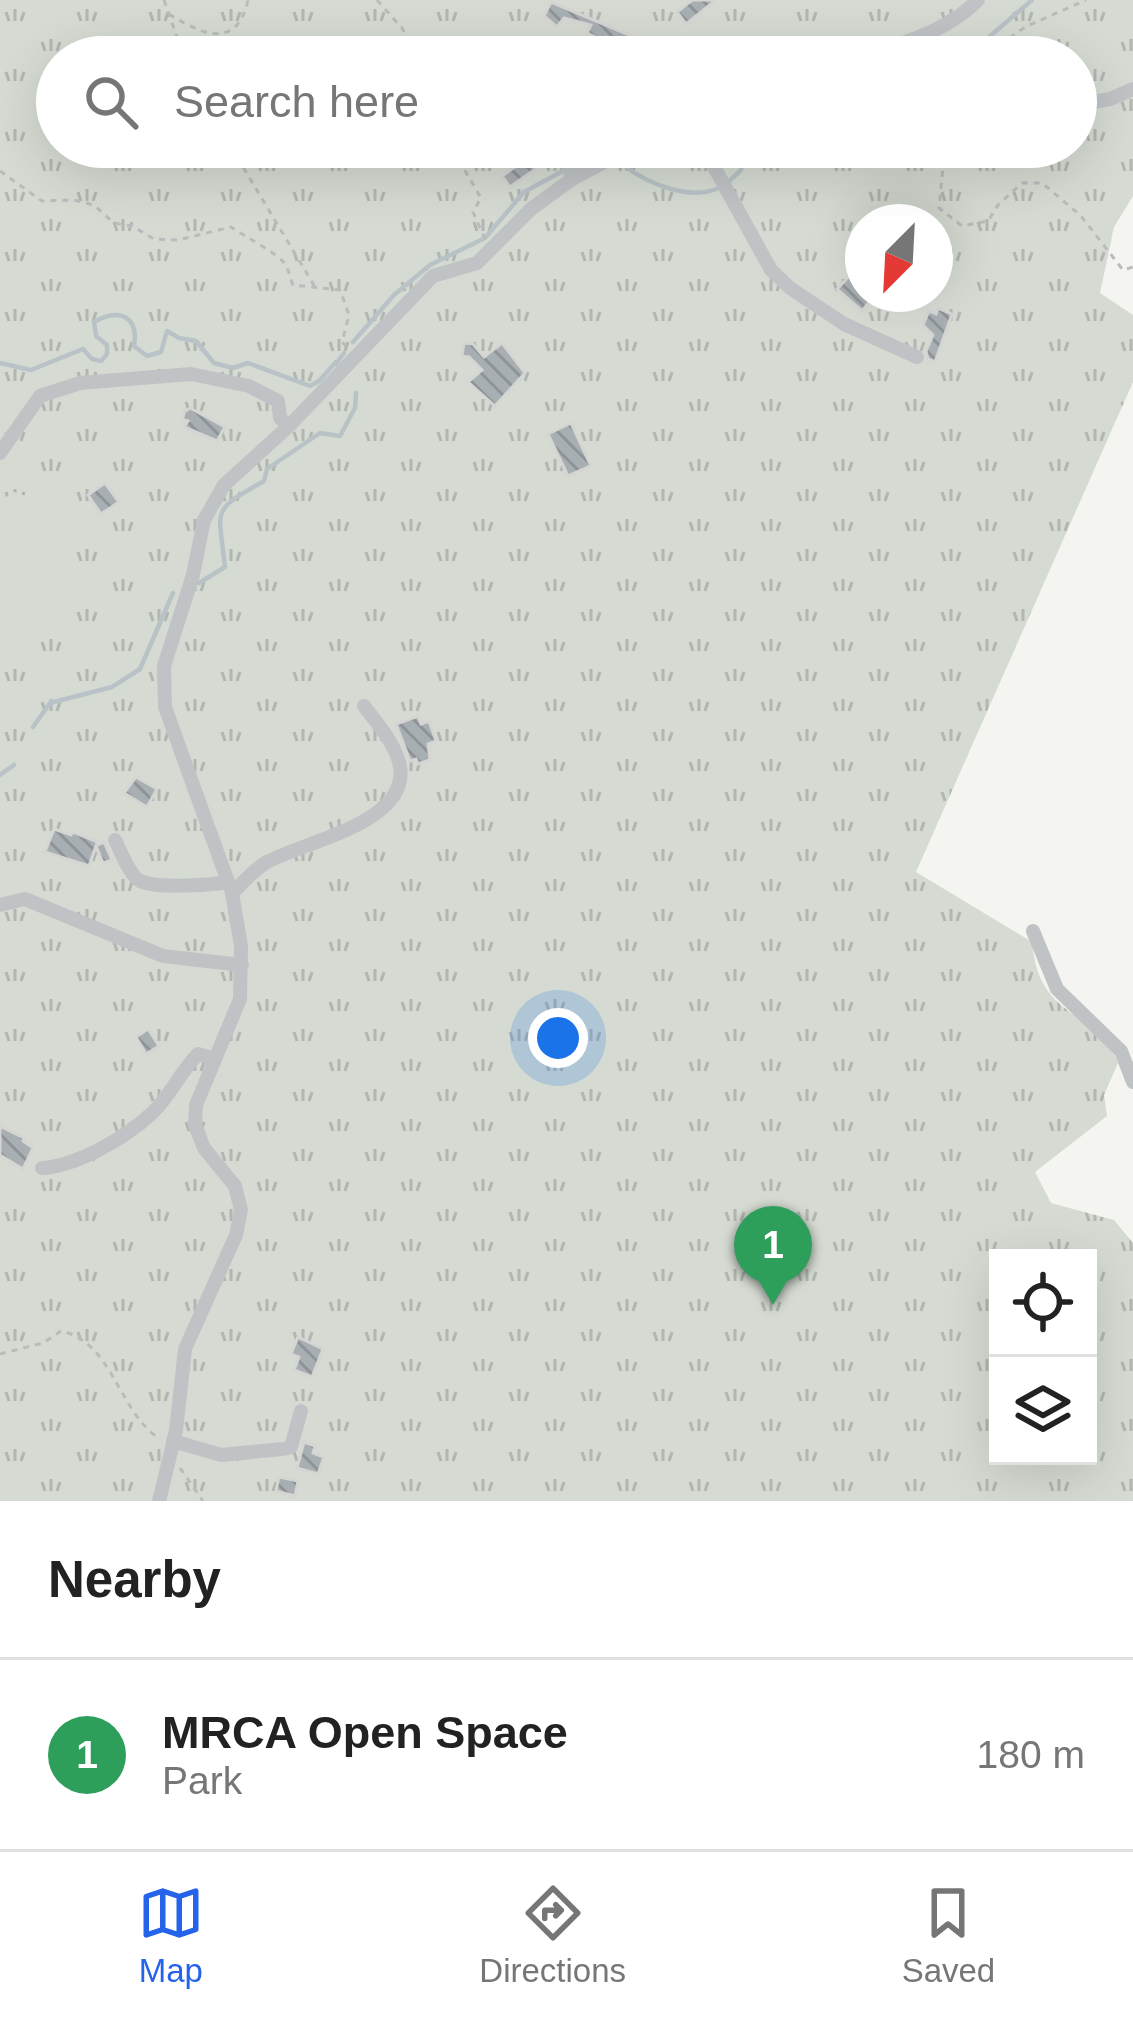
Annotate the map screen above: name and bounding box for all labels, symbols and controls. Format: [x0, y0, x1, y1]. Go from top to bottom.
search box [36, 36, 1097, 168]
icon: search [78, 69, 144, 135]
text: Search here [174, 76, 419, 127]
north arrow [845, 204, 953, 312]
your location [528, 1008, 588, 1068]
pin: 1 [734, 1206, 812, 1305]
map controls [989, 1249, 1097, 1465]
button: locate [989, 1249, 1097, 1357]
button: layers [989, 1357, 1097, 1465]
text: Nearby [48, 1551, 221, 1608]
text: MRCA Open Space [162, 1707, 568, 1758]
text: 1 [76, 1733, 98, 1776]
text: 180 m [977, 1733, 1085, 1776]
text: Park [162, 1759, 242, 1802]
tab: Map [138, 1880, 204, 1990]
tab: Directions [479, 1880, 626, 1990]
tab: Saved [902, 1880, 995, 1990]

